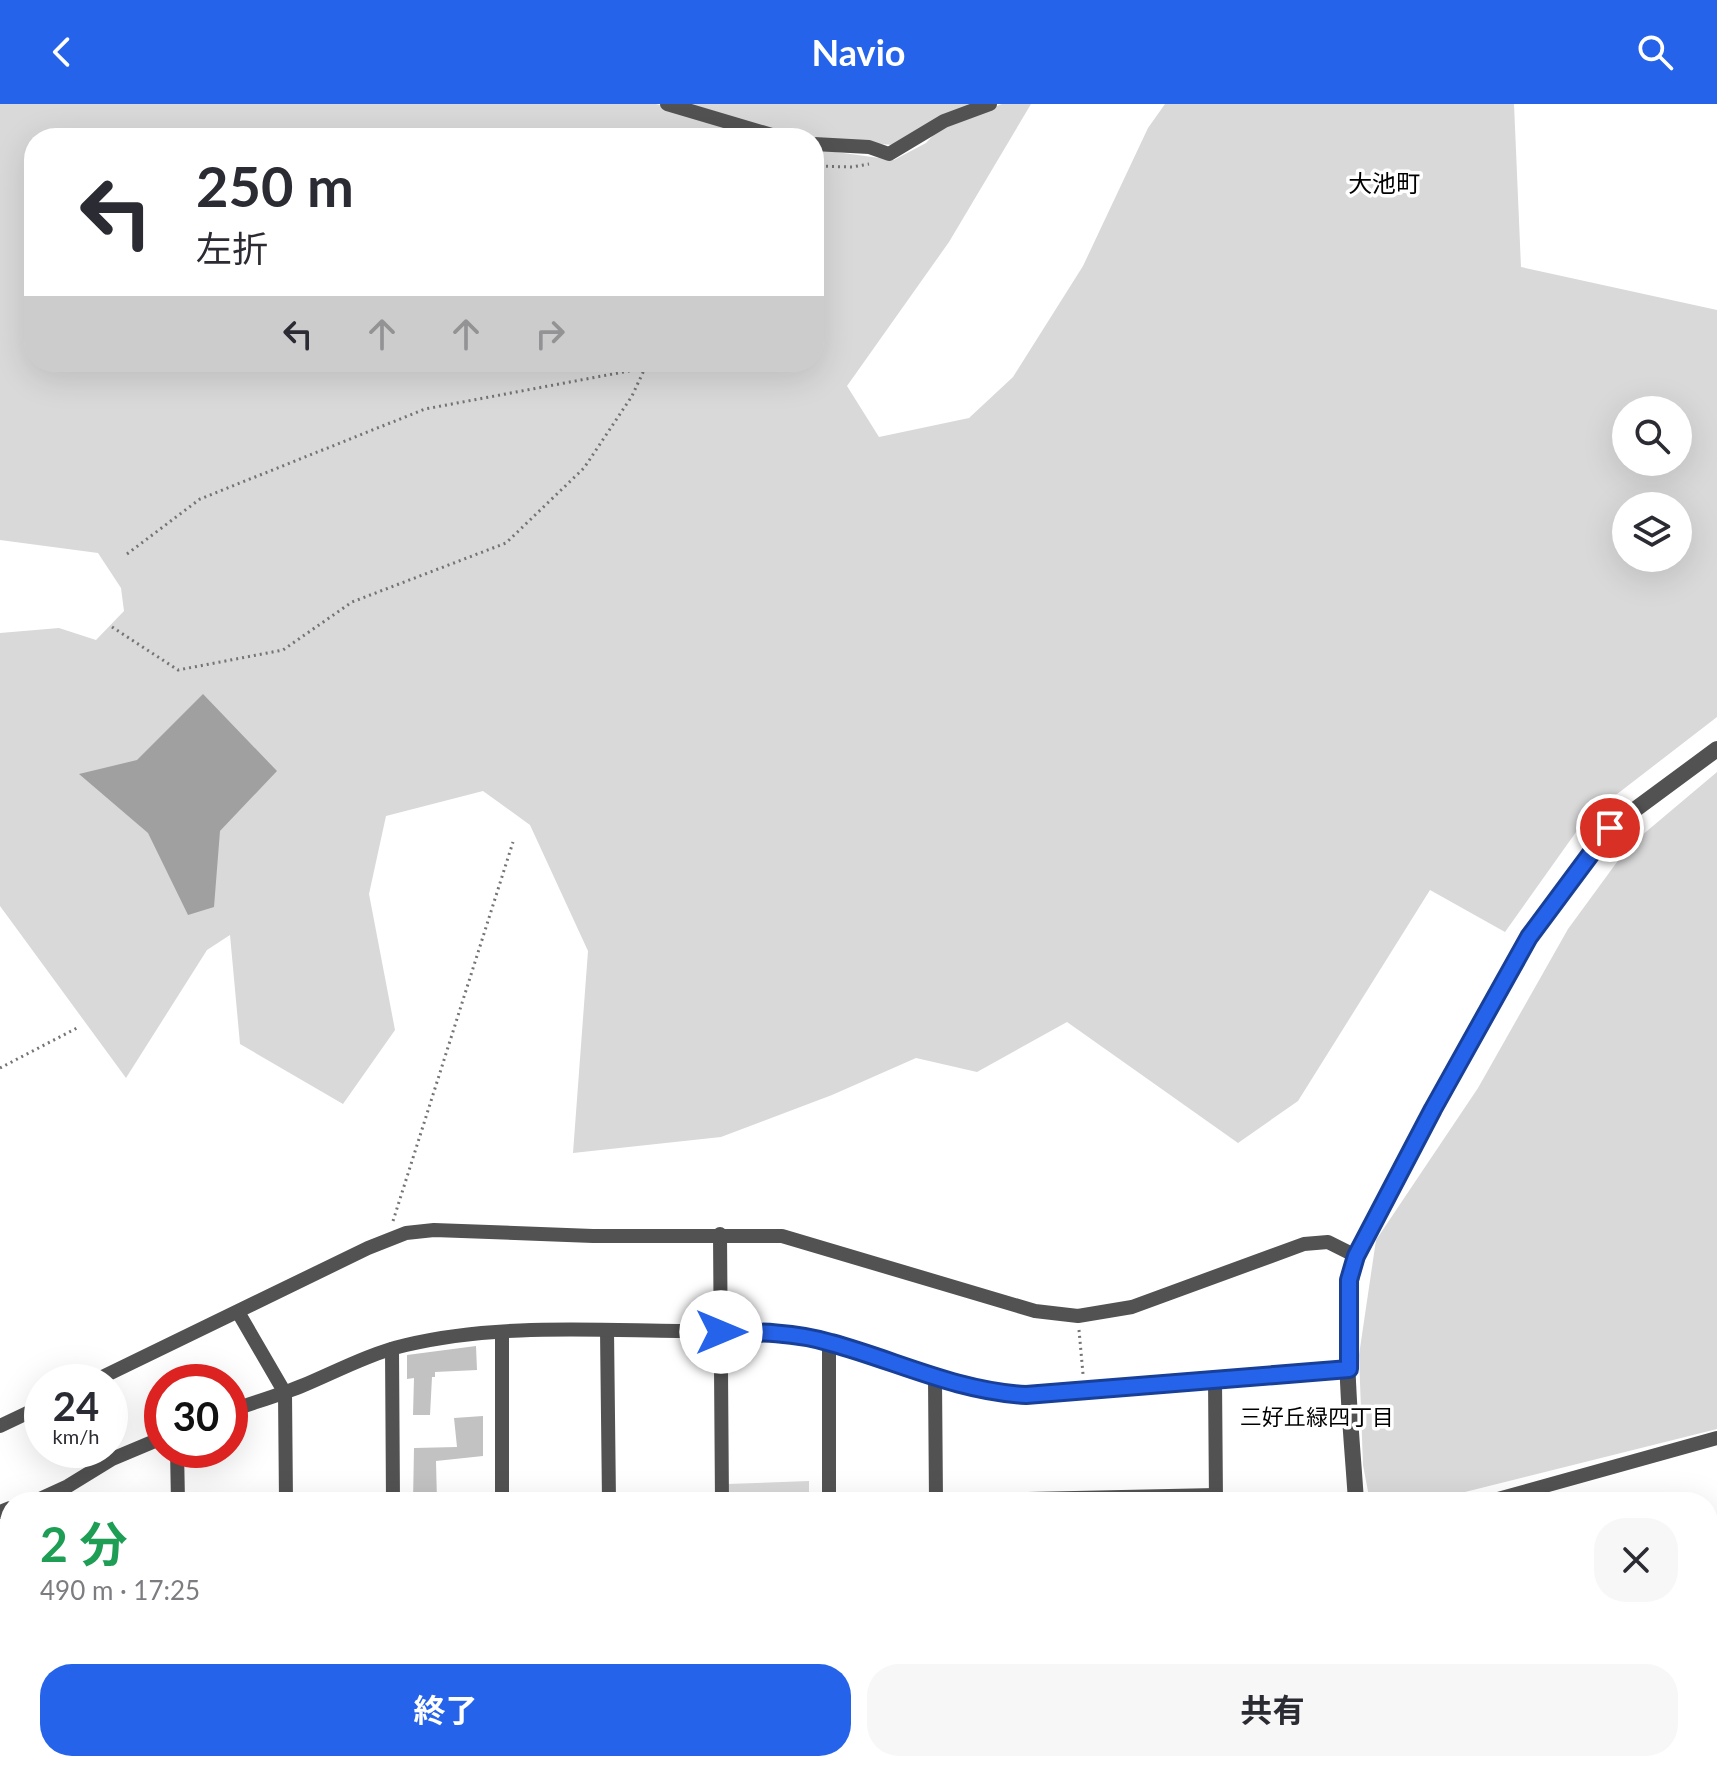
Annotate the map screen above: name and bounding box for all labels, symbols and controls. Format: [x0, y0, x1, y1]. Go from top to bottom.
icon: back [40, 30, 84, 74]
text: Navio [812, 30, 905, 74]
icon: search [1633, 30, 1677, 74]
text: 250 m [196, 152, 354, 219]
icon: left [64, 160, 168, 264]
district label: 大池町 [1348, 168, 1420, 197]
text: 左折 [196, 226, 268, 270]
icon: left [276, 312, 320, 356]
icon: ahead [360, 312, 404, 356]
icon: ahead [444, 312, 488, 356]
icon: right [528, 312, 572, 356]
map controls [1612, 396, 1692, 572]
button: search [1612, 396, 1692, 476]
button: layers [1612, 492, 1692, 572]
pin [1576, 794, 1644, 862]
icon: arrive [1588, 806, 1632, 850]
position arrow [679, 1290, 763, 1374]
speed limit sign: 30 [144, 1364, 248, 1468]
text: 24 [53, 1382, 99, 1430]
district label: 三好丘緑四丁目 [1240, 1403, 1394, 1430]
text: km/h [53, 1424, 99, 1448]
text: 2 分 [40, 1515, 128, 1572]
button: close [1594, 1518, 1678, 1602]
text: 490 m · 17:25 [40, 1574, 200, 1606]
button: 終了 [40, 1664, 851, 1756]
button: 共有 [867, 1664, 1678, 1756]

